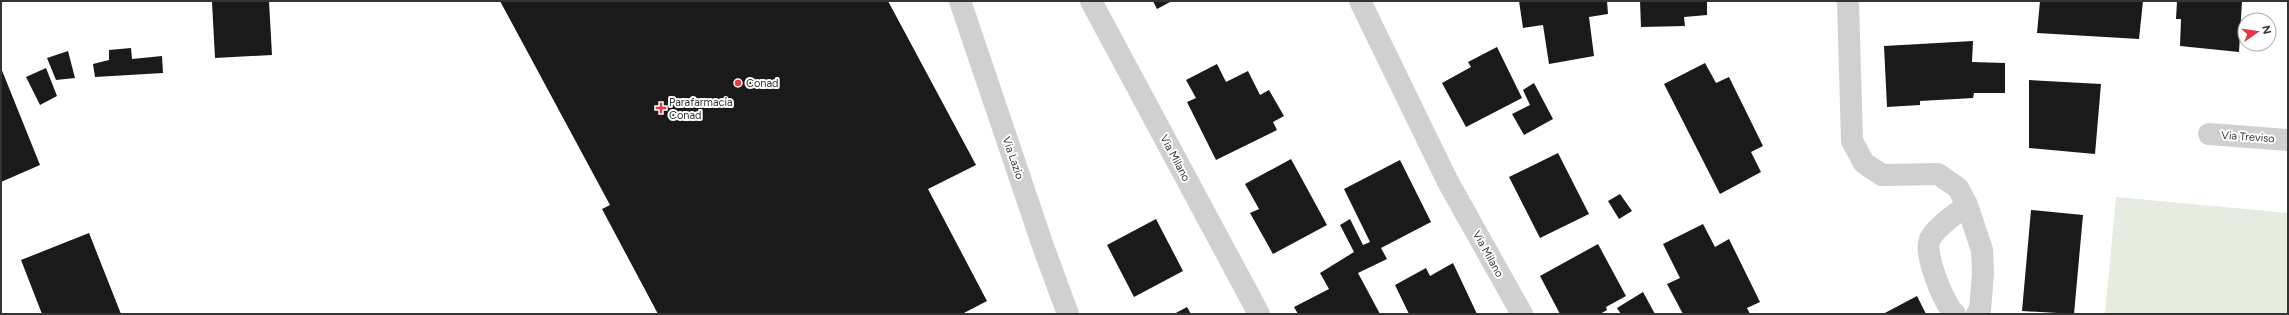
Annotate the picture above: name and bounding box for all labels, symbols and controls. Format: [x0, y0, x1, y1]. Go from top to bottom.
north arrow [2237, 12, 2277, 52]
text: N [2259, 24, 2274, 35]
place label: Conad [746, 77, 779, 90]
marker: Conad [733, 78, 743, 88]
place label: Parafarmacia Conad [669, 96, 733, 122]
marker: Parafarmacia Conad [656, 103, 666, 113]
street label: Via Treviso [2221, 129, 2275, 145]
street label: Via Milano [1157, 132, 1193, 184]
street label: Via Lazio [1000, 135, 1026, 181]
street label: Via Milano [1470, 229, 1506, 279]

